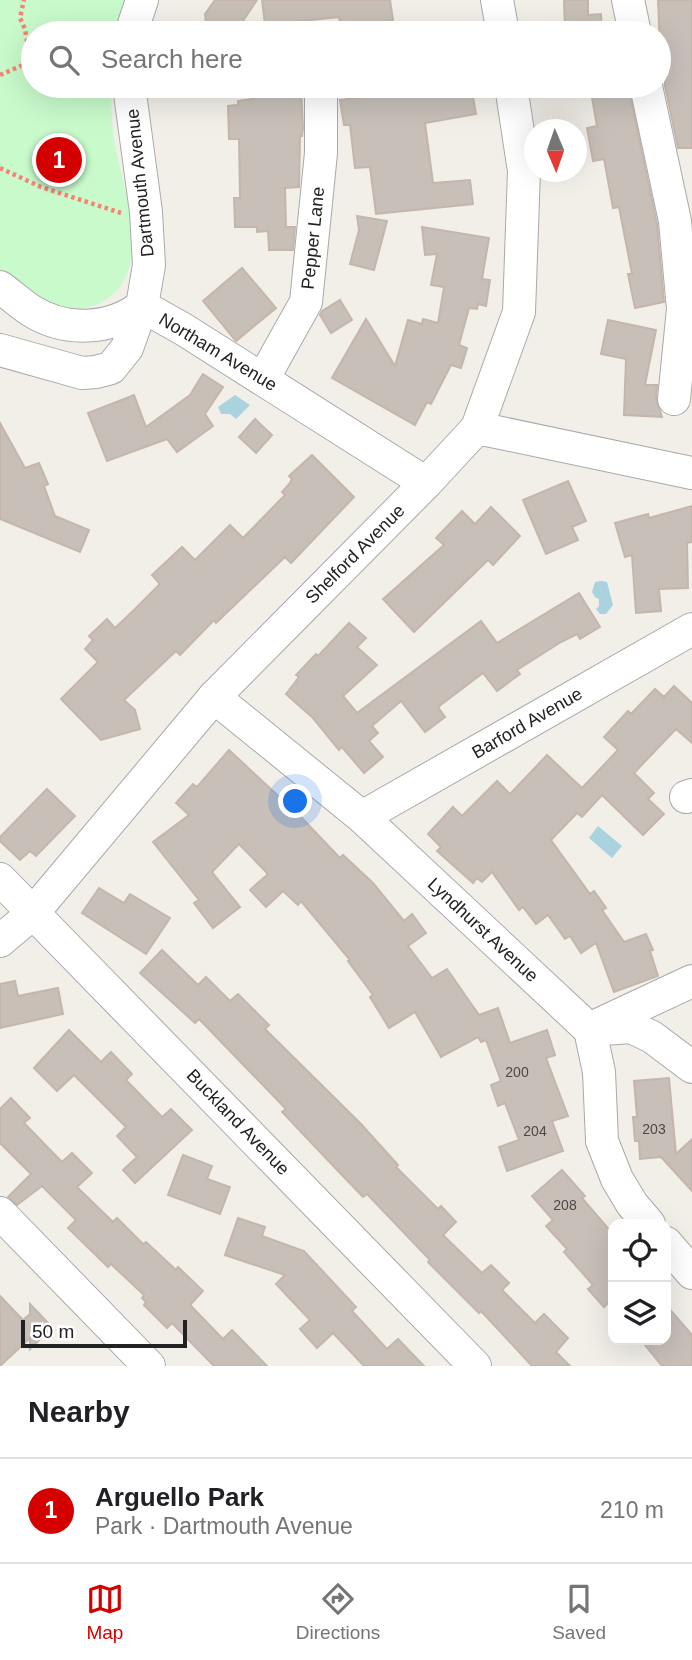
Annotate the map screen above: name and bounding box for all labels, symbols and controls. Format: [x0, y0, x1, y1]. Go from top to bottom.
search box [21, 21, 671, 98]
icon: search [45, 41, 83, 79]
text: Search here [101, 44, 243, 74]
street label: Dartmouth Avenue [122, 108, 158, 258]
north arrow [524, 119, 587, 182]
pin: 1 [36, 134, 82, 186]
street label: Pepper Lane [298, 186, 328, 290]
street label: Northam Avenue [156, 309, 280, 395]
street label: Shelford Avenue [301, 500, 409, 608]
street label: Barford Avenue [468, 683, 586, 763]
your location [278, 784, 312, 818]
street label: Lyndhurst Avenue [424, 874, 542, 986]
house number: 200 [505, 1064, 529, 1080]
street label: Buckland Avenue [183, 1065, 293, 1179]
house number: 203 [642, 1121, 666, 1137]
house number: 204 [523, 1123, 547, 1139]
house number: 208 [553, 1197, 577, 1213]
map controls [608, 1219, 671, 1345]
button: locate [608, 1219, 671, 1282]
button: layers [608, 1282, 671, 1345]
scale bar [21, 1317, 187, 1349]
text: 50 m [32, 1321, 74, 1342]
text: Nearby [28, 1395, 130, 1428]
text: Arguello Park [95, 1482, 264, 1512]
text: 1 [45, 1497, 57, 1523]
text: 210 m [600, 1497, 664, 1523]
text: Park · Dartmouth Avenue [95, 1513, 353, 1539]
tab: Map [86, 1580, 124, 1644]
tab: Directions [296, 1580, 380, 1644]
tab: Saved [552, 1580, 606, 1644]

